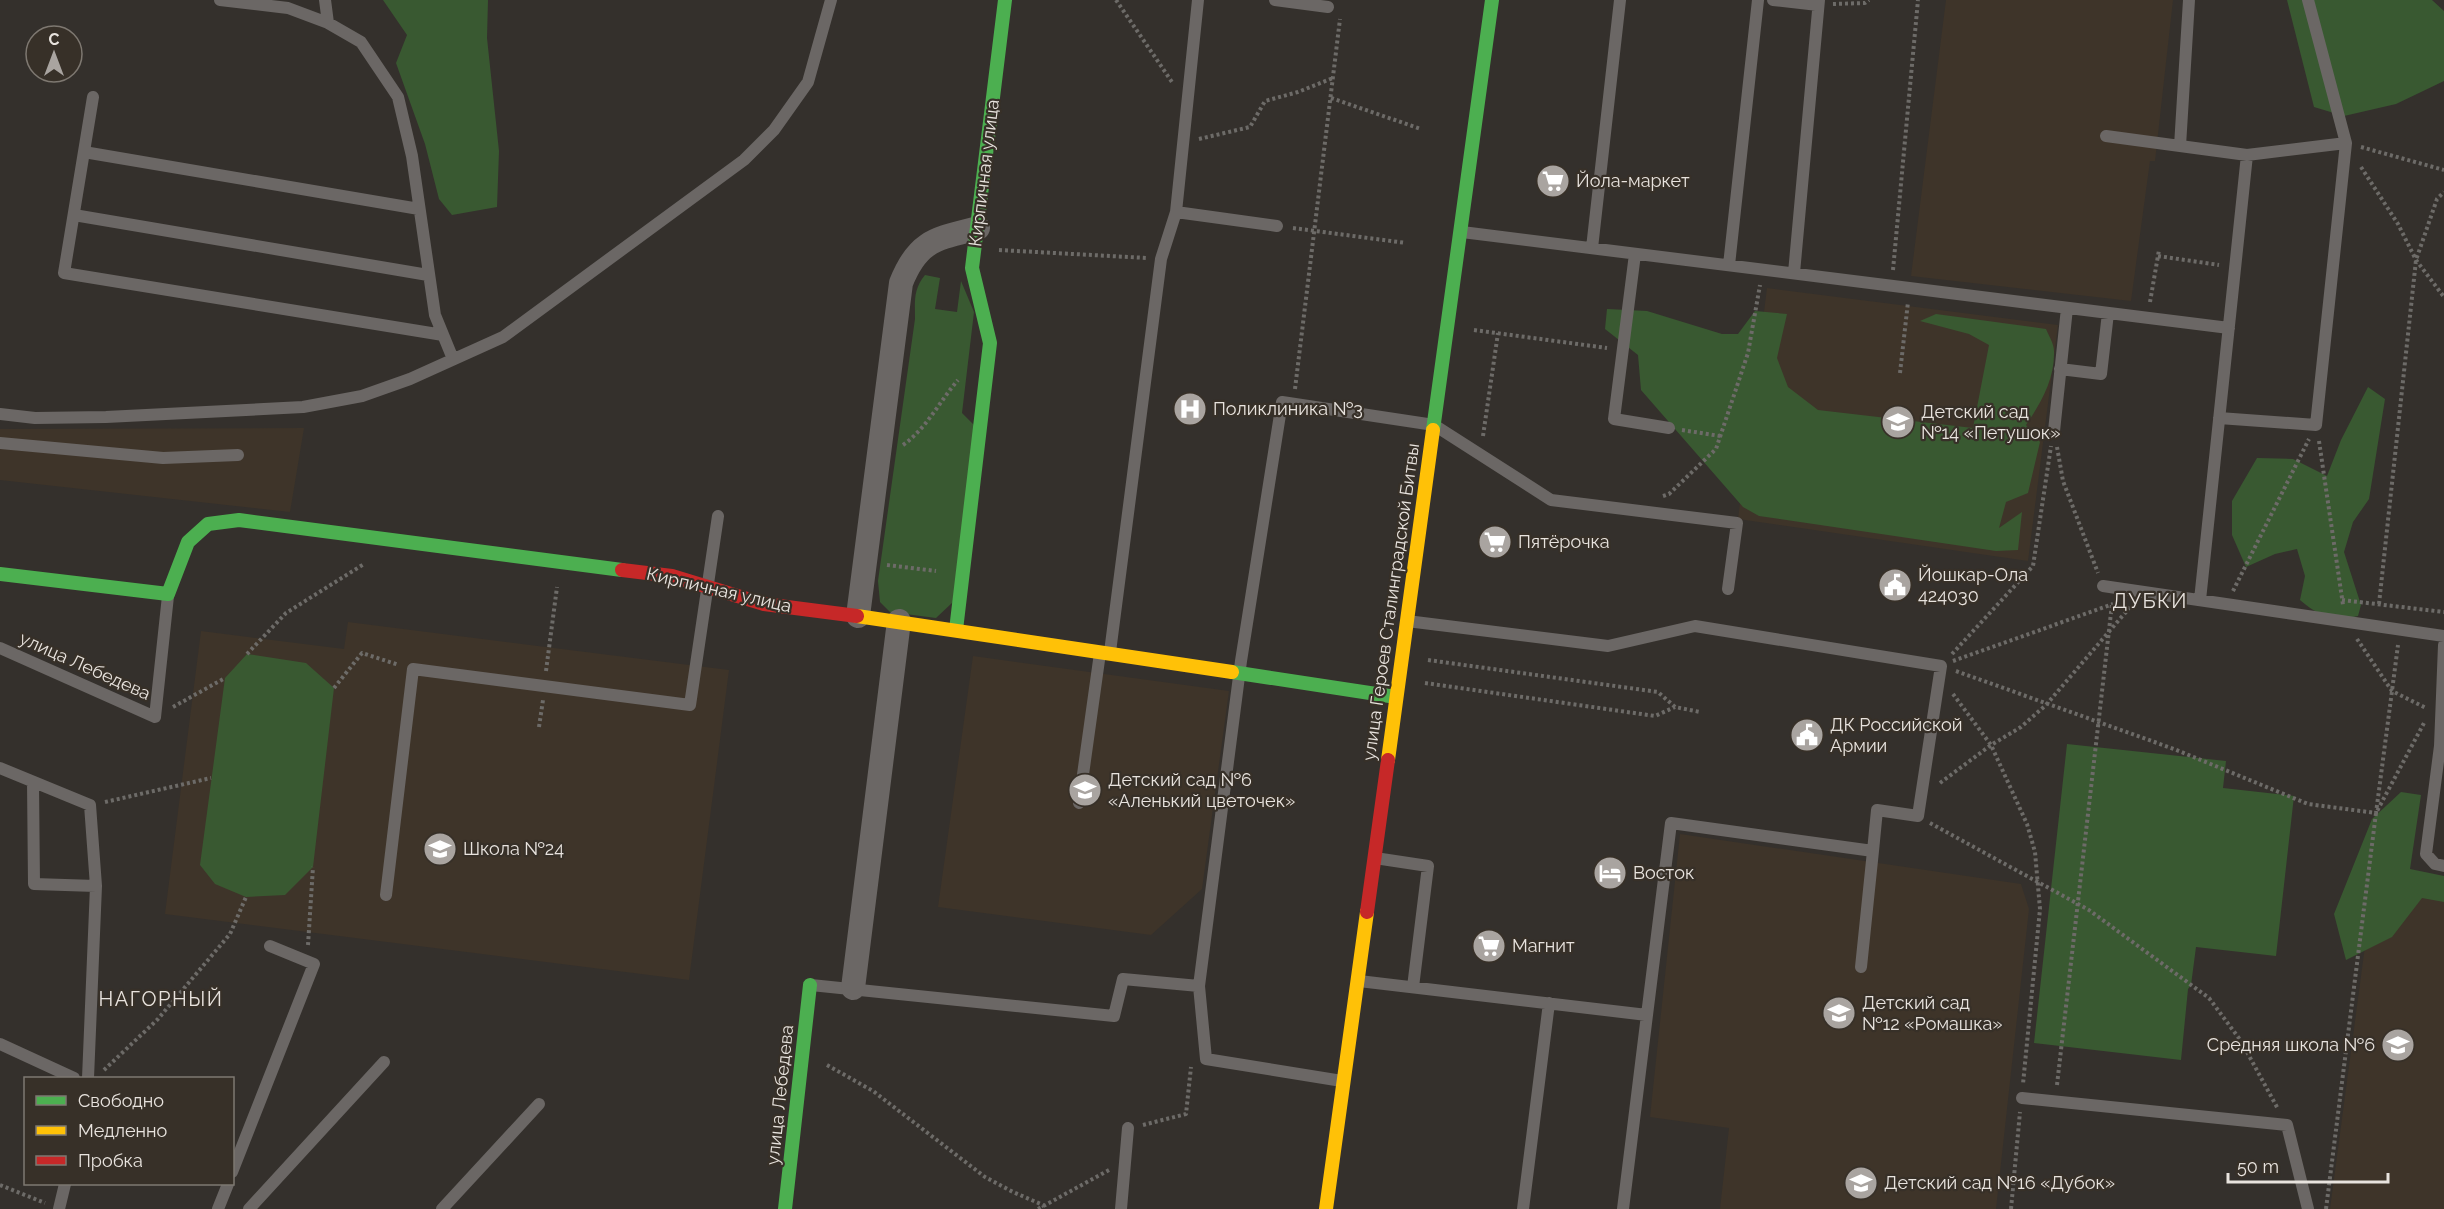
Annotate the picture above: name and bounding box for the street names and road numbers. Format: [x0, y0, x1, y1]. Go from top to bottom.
street label: Кирпичная улица [964, 98, 1003, 248]
street label: улица Героев Сталинградской Битвы [1358, 442, 1423, 762]
street label: Кирпичная улица [645, 563, 794, 616]
street label: улица Лебедева [16, 627, 154, 704]
street label: улица Лебедева [762, 1024, 797, 1166]

